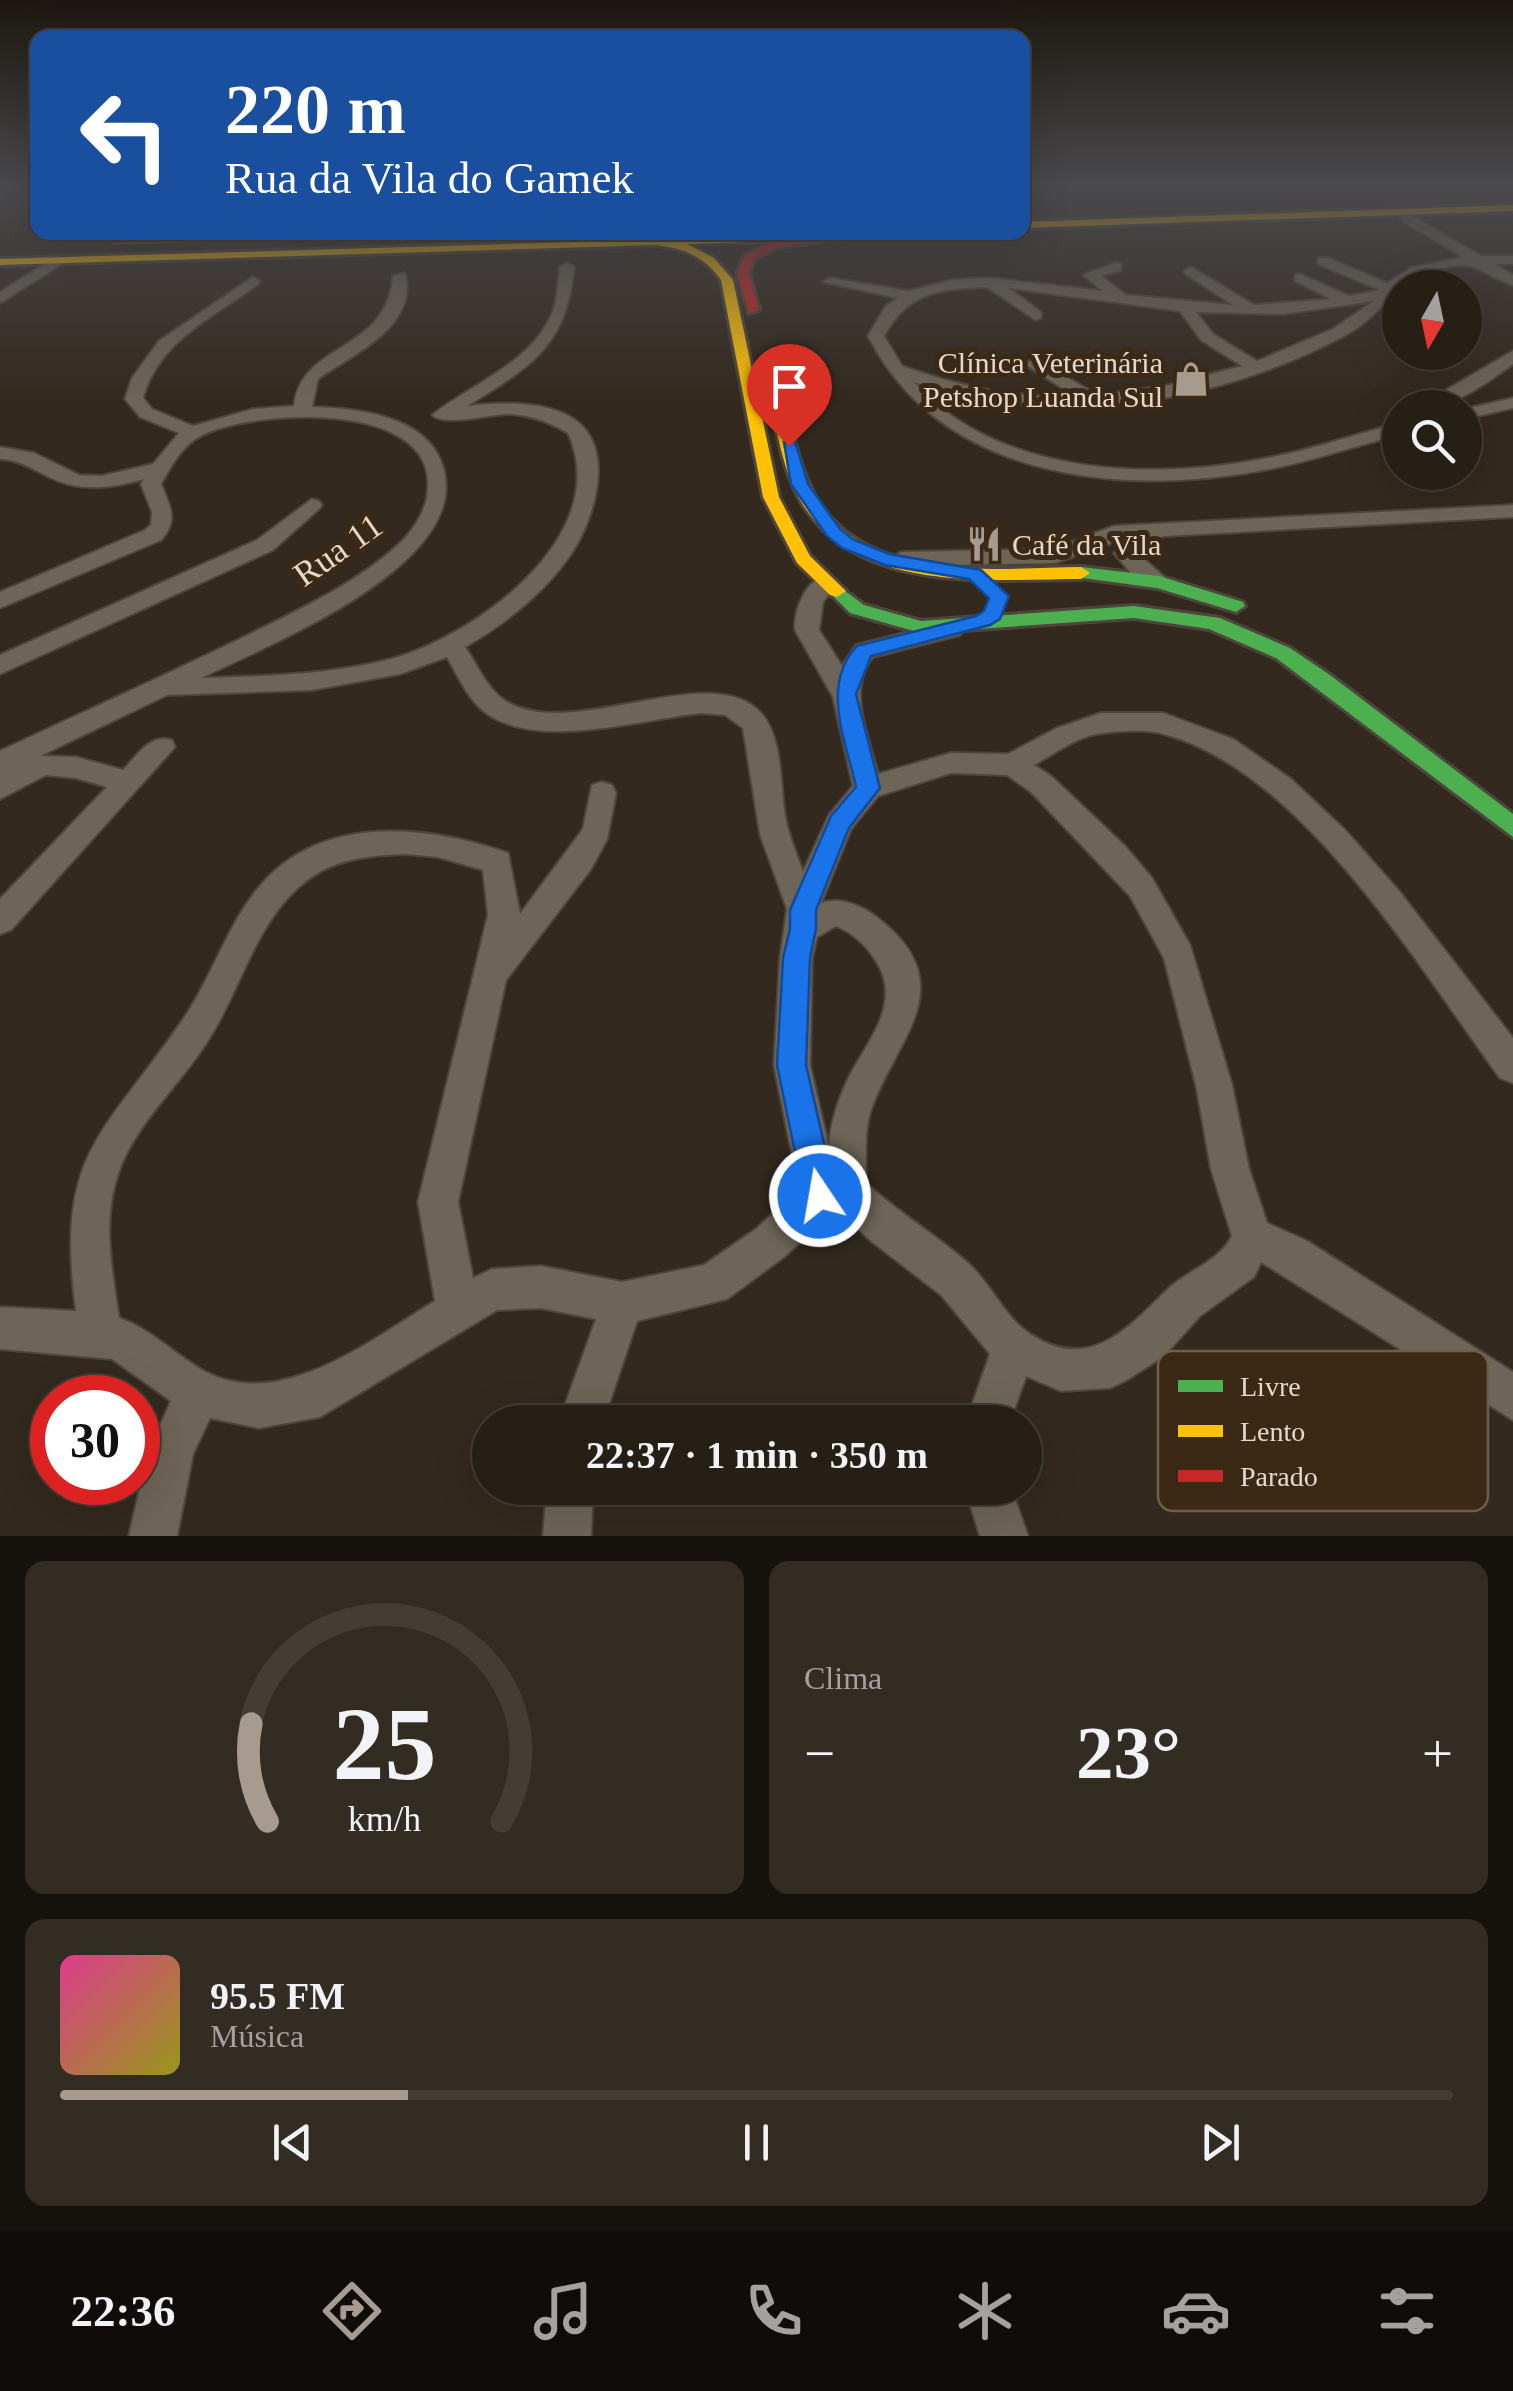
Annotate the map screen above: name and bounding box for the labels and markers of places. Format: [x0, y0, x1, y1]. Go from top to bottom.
pin [747, 344, 832, 447]
place label: Clínica Veterinária Petshop Luanda Sul [923, 346, 1163, 413]
shop icon: Clínica Veterinária Petshop Luanda Sul [1172, 360, 1210, 398]
restaurant icon: Café da Vila [965, 525, 1003, 563]
place label: Café da Vila [1012, 528, 1161, 561]

